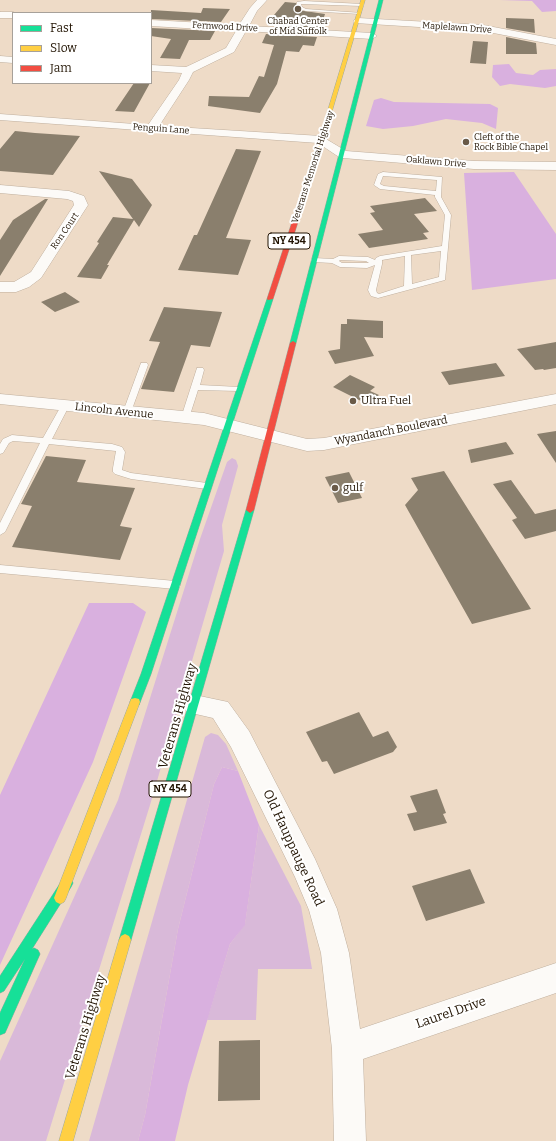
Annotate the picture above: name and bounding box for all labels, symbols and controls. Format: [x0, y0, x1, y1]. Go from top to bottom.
marker: Chabad Center of Mid Suffolk [293, 4, 303, 14]
legend [12, 12, 152, 84]
place label: Chabad Center of Mid Suffolk [267, 16, 329, 37]
street label: Fernwood Drive [192, 20, 258, 34]
street label: Maplelawn Drive [422, 20, 492, 36]
text: Fast [50, 21, 73, 35]
text: Slow [50, 41, 77, 55]
text: Jam [50, 61, 72, 75]
street label: Veterans Memorial Highway [290, 109, 336, 225]
street label: Penguin Lane [132, 122, 190, 136]
place label: Cleft of the Rock Bible Chapel [474, 132, 548, 153]
marker: Cleft of the Rock Bible Chapel [461, 137, 471, 147]
street label: Oaklawn Drive [405, 154, 467, 170]
street label: Ron Court [49, 211, 81, 251]
road number: NY 454 [268, 233, 310, 249]
place label: Ultra Fuel [361, 394, 411, 408]
marker: Ultra Fuel [348, 396, 358, 406]
street label: Lincoln Avenue [74, 400, 154, 422]
street label: Wyandanch Boulevard [333, 414, 449, 448]
place label: gulf [343, 481, 363, 495]
marker: gulf [330, 483, 340, 493]
street label: Veterans Highway [155, 661, 201, 771]
road number: NY 454 [149, 781, 191, 797]
street label: Old Hauppauge Road [259, 787, 327, 909]
street label: Veterans Highway [63, 973, 109, 1081]
street label: Laurel Drive [414, 994, 488, 1032]

